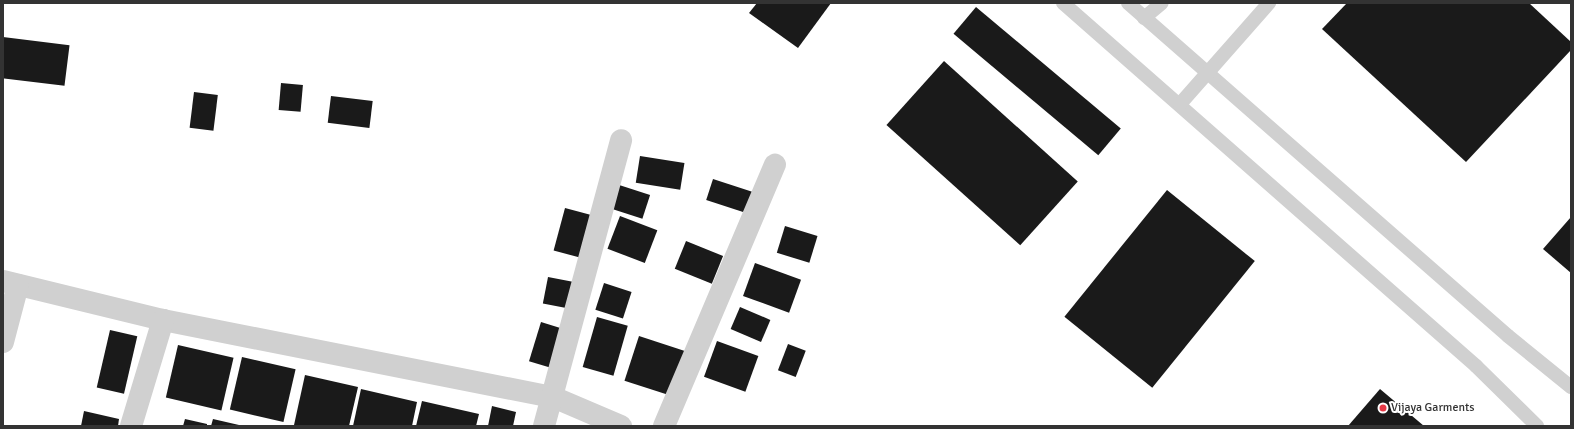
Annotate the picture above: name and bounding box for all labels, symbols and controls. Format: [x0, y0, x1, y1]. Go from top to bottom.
place label: Vijaya Garments [1391, 401, 1474, 415]
marker: Vijaya Garments [1378, 403, 1388, 413]

